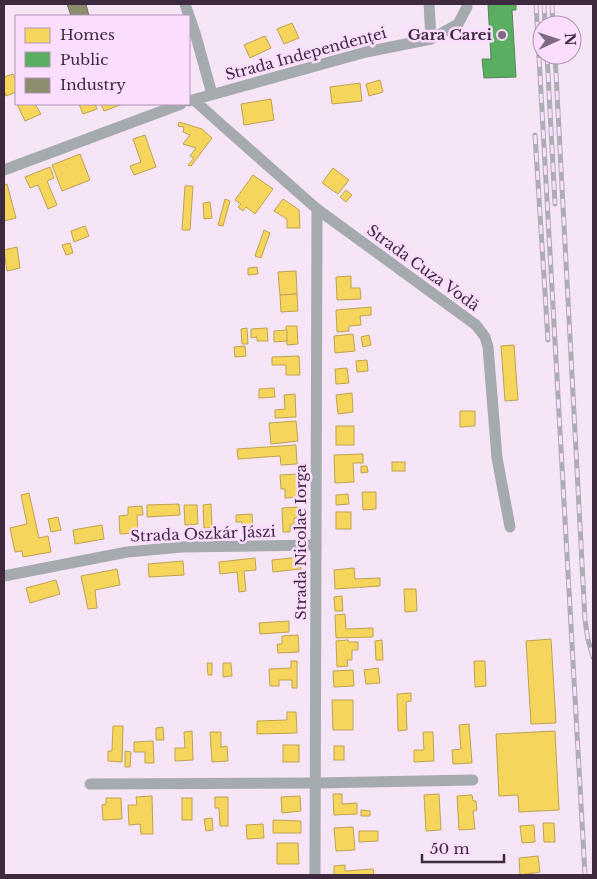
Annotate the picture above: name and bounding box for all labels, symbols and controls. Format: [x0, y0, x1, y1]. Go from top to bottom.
legend [15, 15, 190, 105]
north arrow [532, 15, 582, 65]
street label: Strada Independenței [223, 23, 389, 84]
text: Homes [60, 25, 115, 44]
place label: Gara Carei [408, 25, 493, 44]
marker: Gara Carei [496, 29, 508, 41]
text: N [561, 32, 579, 46]
text: Public [60, 50, 108, 69]
text: Industry [60, 75, 126, 94]
street label: Strada Cuza Vodă [363, 220, 484, 315]
street label: Strada Nicolae Iorga [291, 463, 310, 620]
street label: Strada Oszkár Jászi [130, 521, 276, 546]
scale bar [422, 832, 504, 864]
text: 50 m [430, 839, 470, 858]

